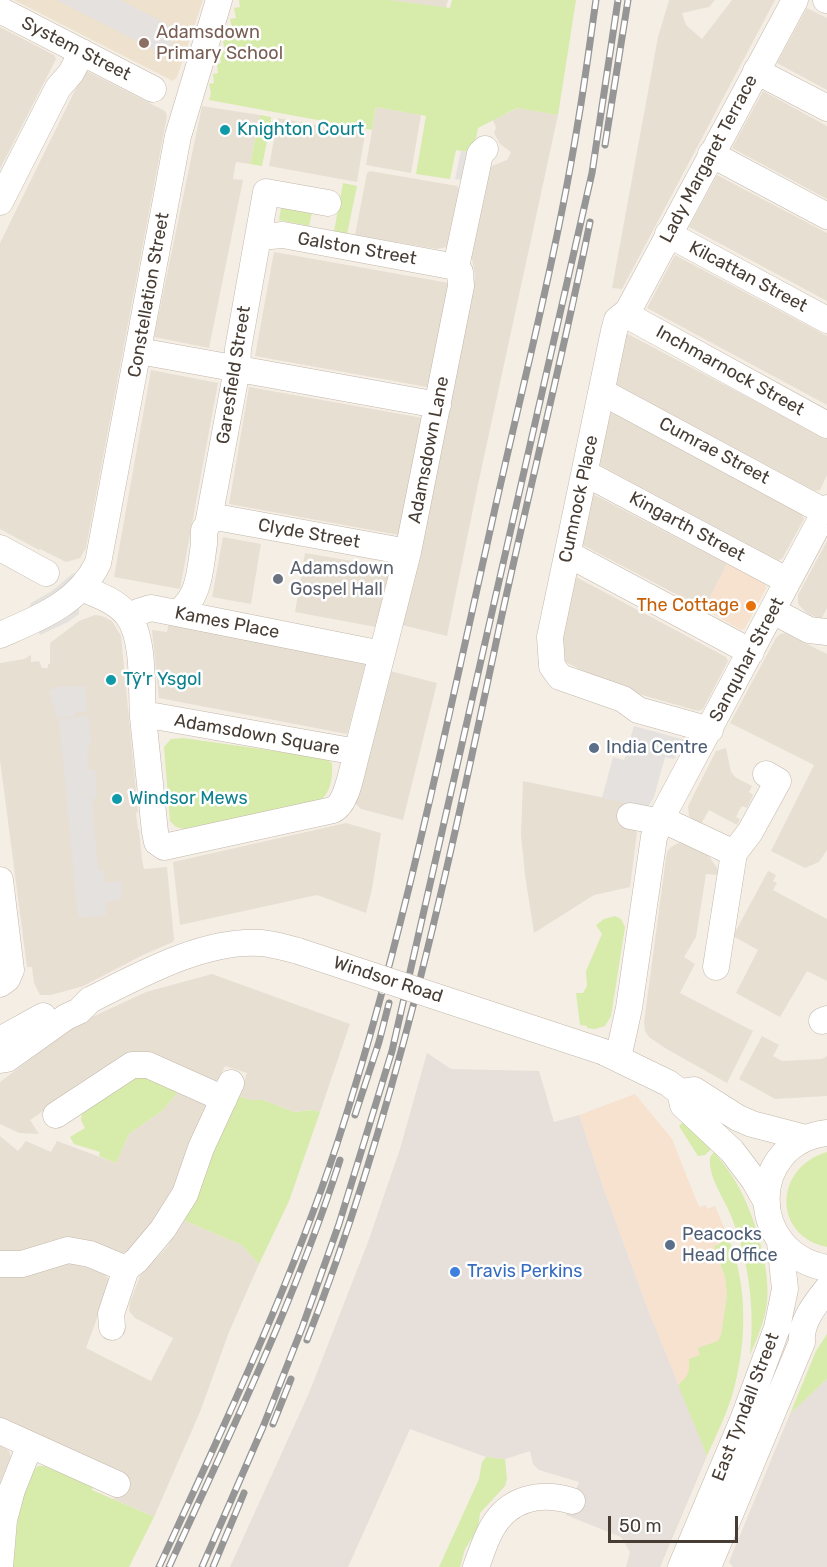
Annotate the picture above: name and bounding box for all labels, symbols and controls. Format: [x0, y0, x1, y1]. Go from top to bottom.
street label: System Street [18, 12, 134, 86]
place label: Adamsdown Primary School [156, 22, 283, 64]
marker: Adamsdown Primary School [137, 36, 151, 50]
street label: Lady Margaret Terrace [656, 71, 762, 247]
place label: Knighton Court [237, 119, 364, 141]
marker: Knighton Court [218, 123, 232, 137]
street label: Constellation Street [124, 211, 174, 379]
street label: Galston Street [296, 228, 418, 270]
street label: Kilcattan Street [685, 237, 811, 317]
street label: Garesfield Street [212, 304, 256, 446]
street label: Inchmarnock Street [652, 321, 808, 421]
street label: Adamsdown Lane [404, 375, 454, 525]
street label: Cumrae Street [655, 413, 773, 489]
street label: Cumnock Place [555, 433, 603, 565]
street label: Kingarth Street [625, 487, 749, 567]
street label: Clyde Street [256, 514, 362, 554]
place label: Adamsdown Gospel Hall [290, 558, 394, 600]
marker: Adamsdown Gospel Hall [271, 572, 285, 586]
street label: Sanquhar Street [705, 594, 789, 726]
place label: The Cottage [636, 595, 739, 617]
marker: The Cottage [744, 599, 758, 613]
street label: Kames Place [173, 602, 281, 644]
place label: Tŷ'r Ysgol [123, 669, 202, 691]
marker: Tŷ'r Ysgol [104, 673, 118, 687]
street label: Adamsdown Square [173, 710, 341, 760]
place label: India Centre [606, 737, 708, 759]
marker: India Centre [587, 741, 601, 755]
place label: Windsor Mews [129, 788, 248, 810]
marker: Windsor Mews [110, 792, 124, 806]
street label: Windsor Road [331, 952, 445, 1008]
place label: Peacocks Head Office [682, 1224, 778, 1266]
marker: Peacocks Head Office [663, 1238, 677, 1252]
place label: Travis Perkins [467, 1261, 582, 1283]
marker: Travis Perkins [448, 1265, 462, 1279]
street label: East Tyndall Street [708, 1330, 784, 1484]
scale bar [611, 1504, 742, 1542]
text: 50 m [619, 1515, 662, 1537]

